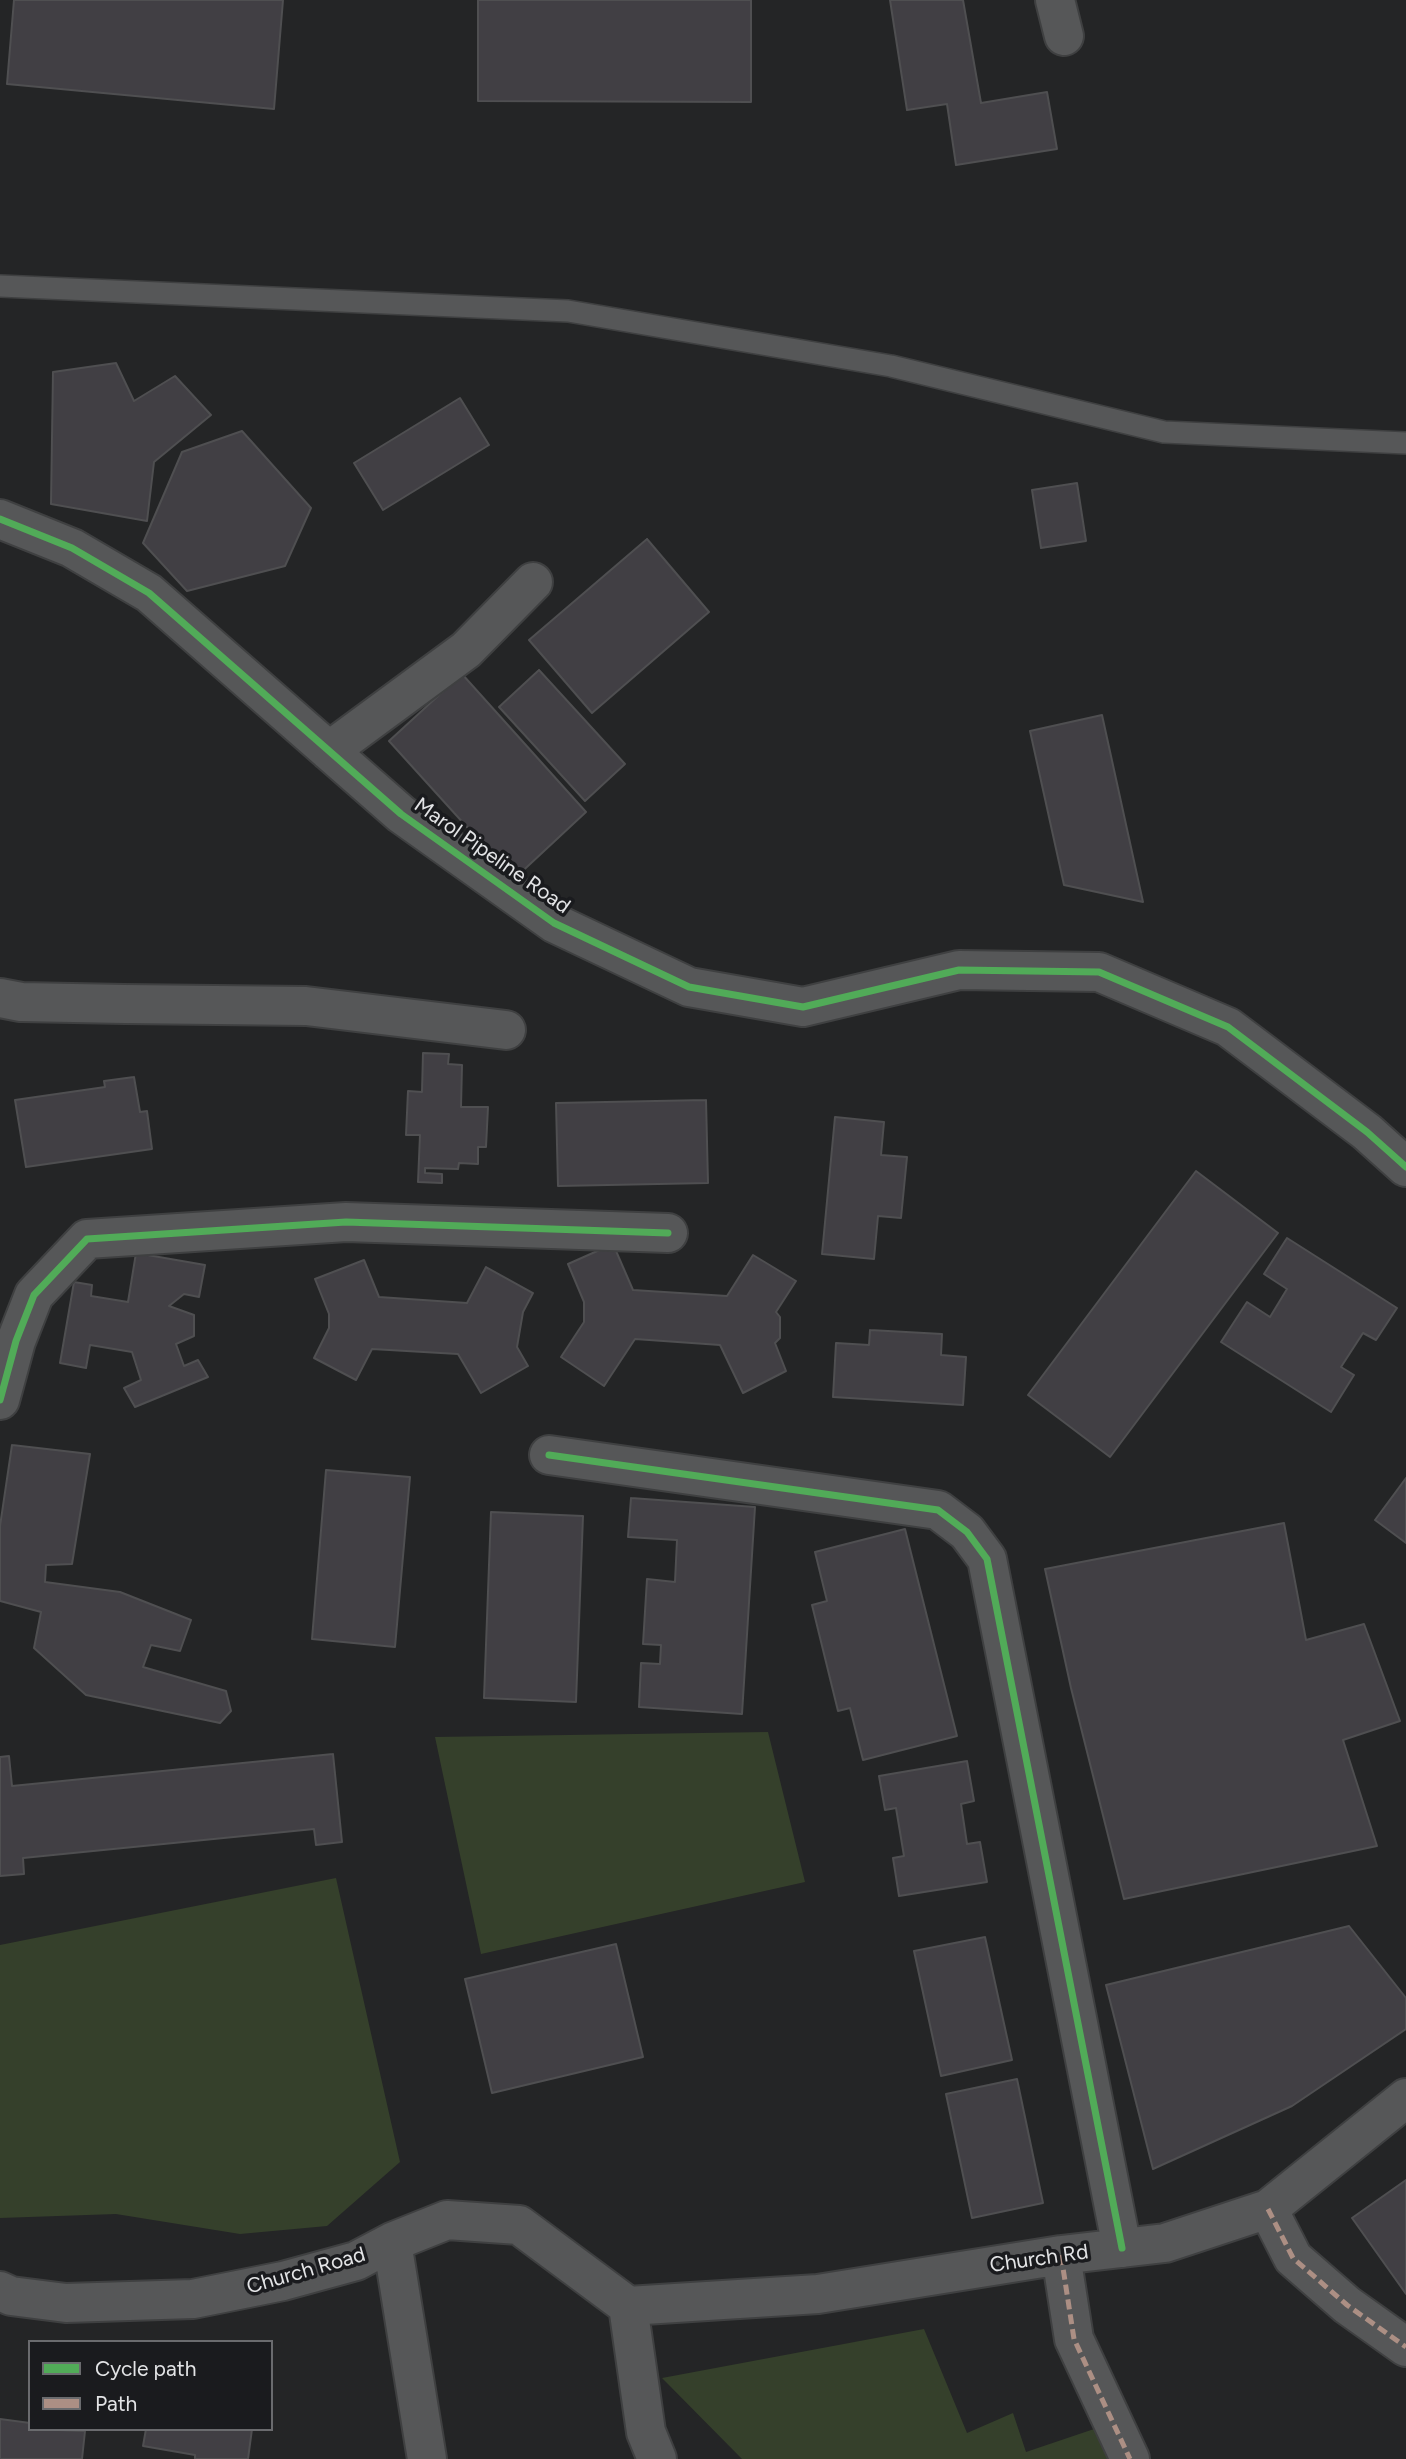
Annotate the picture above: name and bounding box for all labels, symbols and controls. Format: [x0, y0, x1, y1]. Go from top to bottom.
street label: Marol Pipeline Road [409, 793, 575, 919]
street label: Church Rd [988, 2240, 1090, 2278]
street label: Church Road [244, 2242, 368, 2300]
legend [28, 2340, 273, 2431]
text: Cycle path [95, 2356, 196, 2381]
text: Path [95, 2391, 137, 2416]

